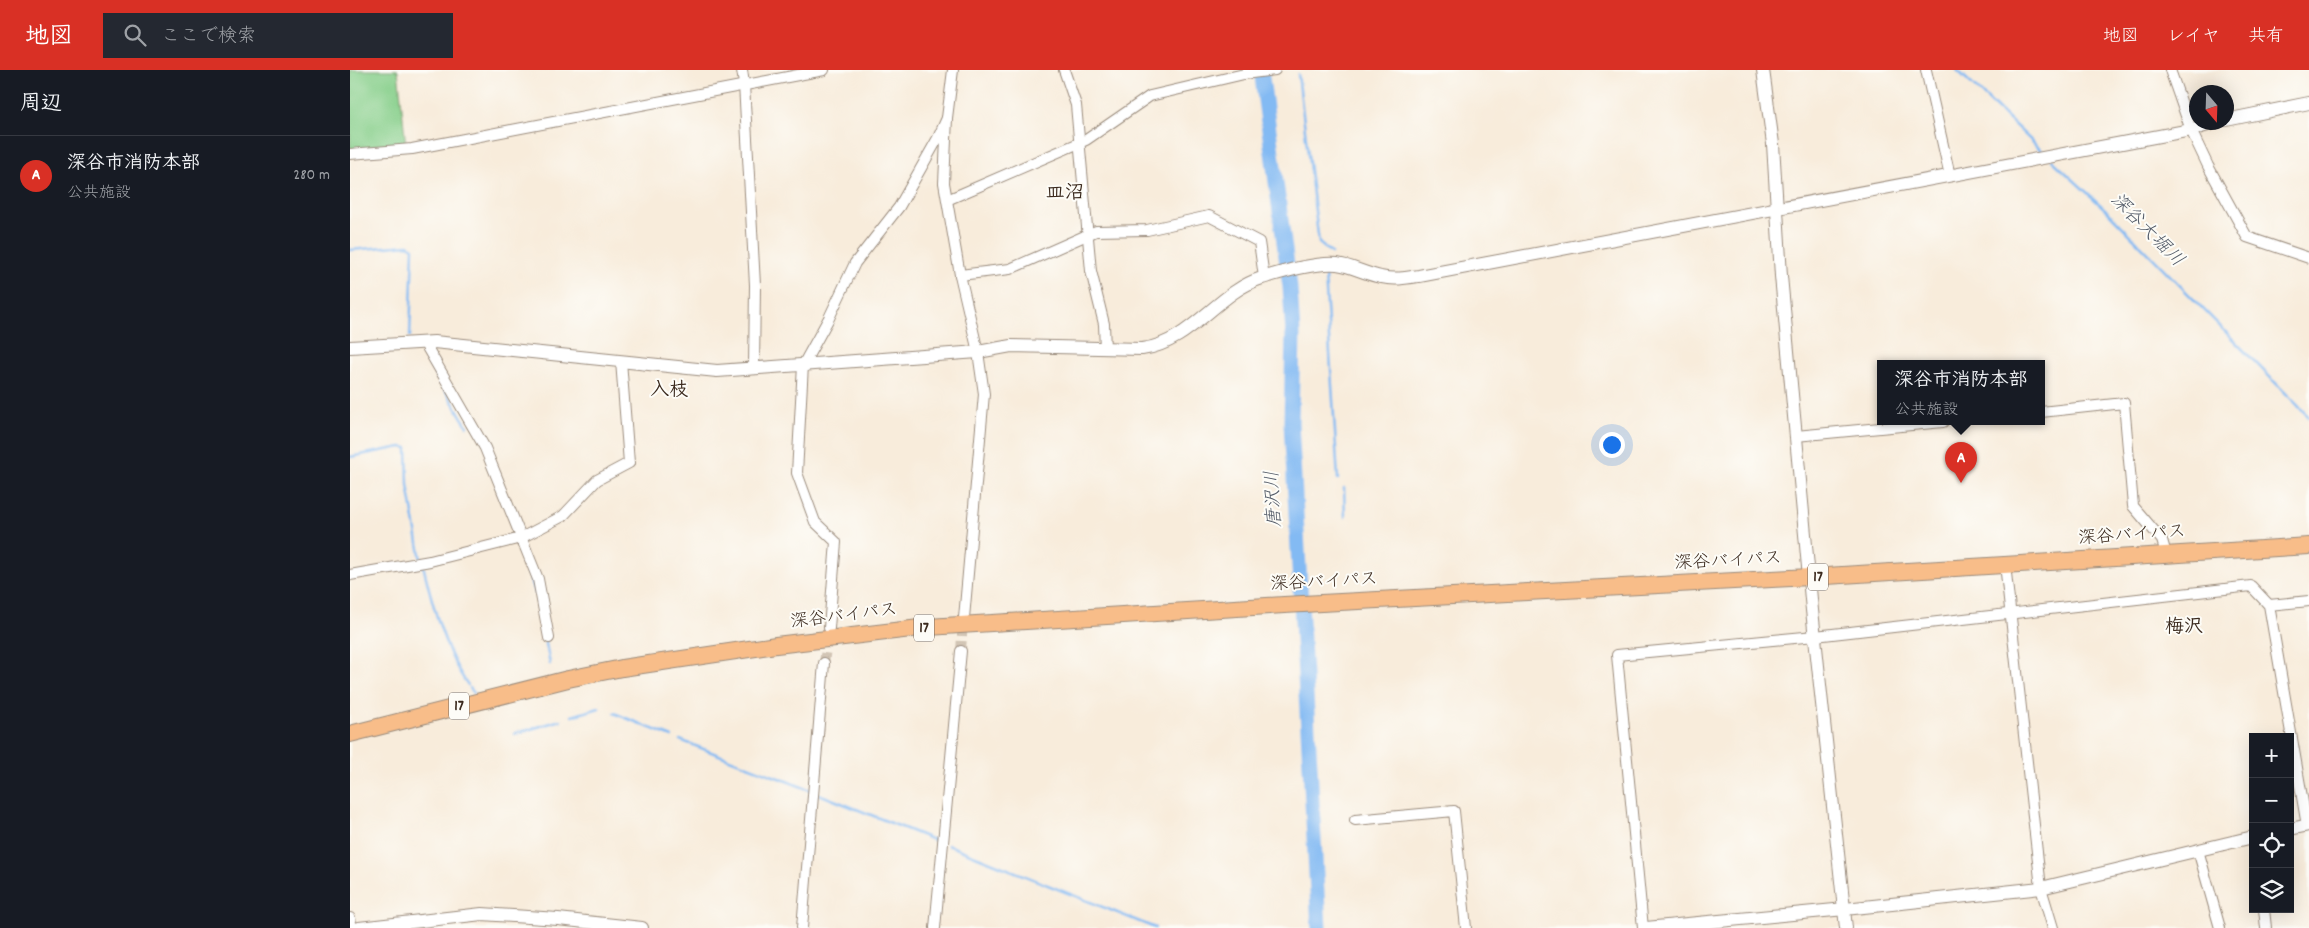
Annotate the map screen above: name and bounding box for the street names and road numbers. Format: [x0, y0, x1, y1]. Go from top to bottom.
street label: 深谷バイパス [2077, 520, 2187, 552]
street label: 深谷バイパス [1674, 547, 1782, 577]
road number: 17 [1808, 564, 1828, 590]
street label: 深谷バイパス [1270, 568, 1378, 598]
street label: 深谷バイパス [789, 598, 899, 636]
road number: 17 [914, 614, 934, 642]
road number: 17 [449, 692, 469, 720]

